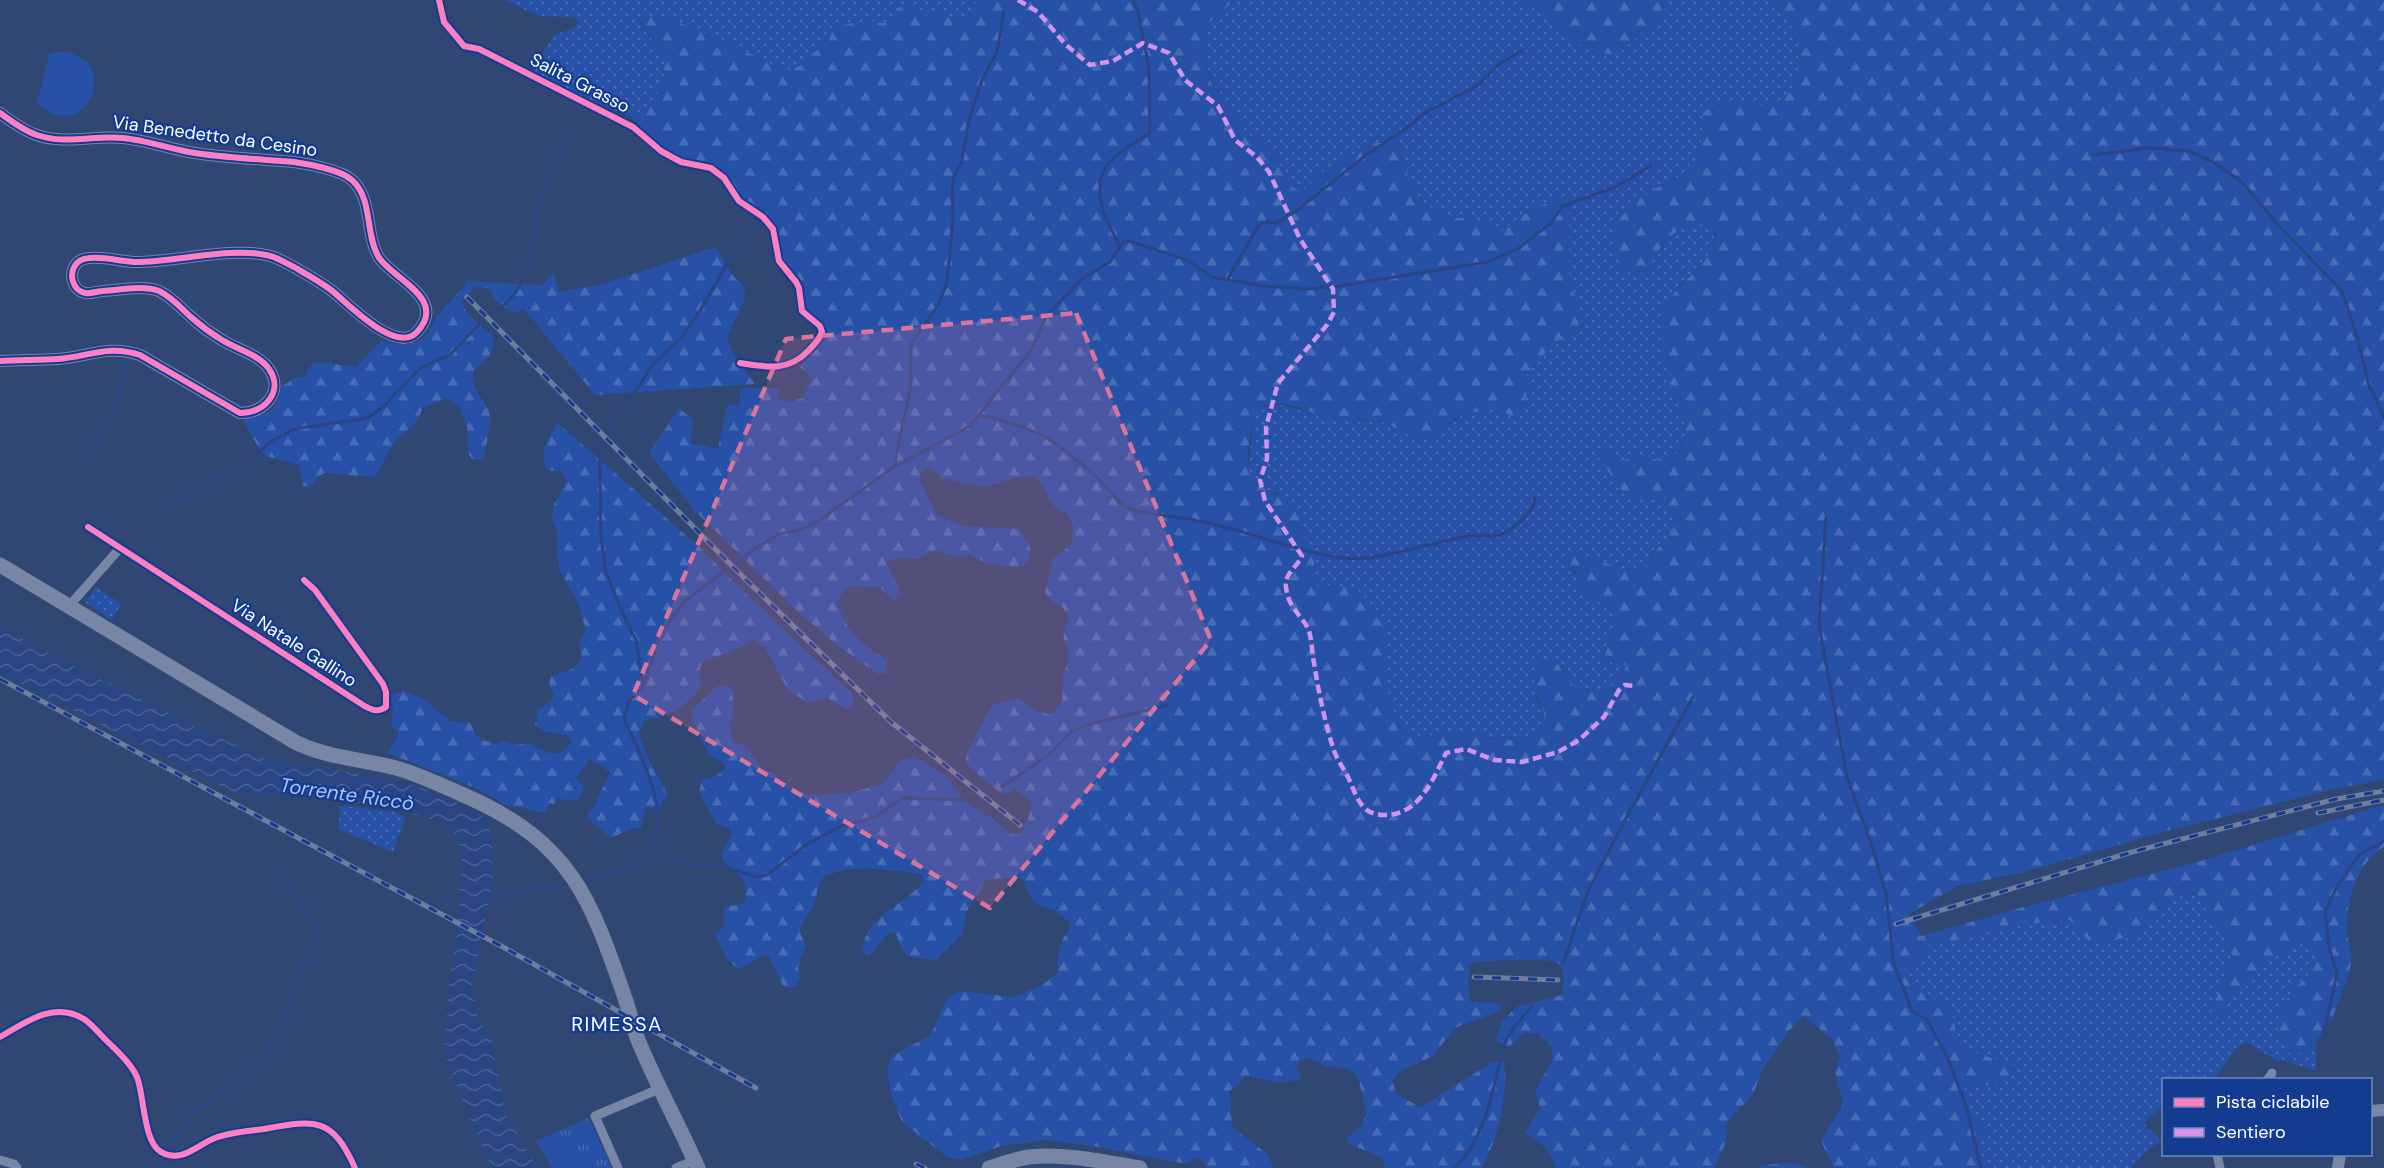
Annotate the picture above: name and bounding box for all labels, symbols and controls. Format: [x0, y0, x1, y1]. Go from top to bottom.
street label: Salita Grasso [526, 48, 634, 118]
street label: Via Benedetto da Cesino [111, 110, 319, 162]
street label: Via Natale Gallino [226, 593, 362, 693]
water label: Torrente Riccò [278, 772, 416, 816]
district label: RIMESSA [571, 1011, 663, 1037]
legend [2162, 1078, 2372, 1156]
text: Pista ciclabile [2216, 1090, 2330, 1114]
text: Sentiero [2216, 1120, 2286, 1144]

